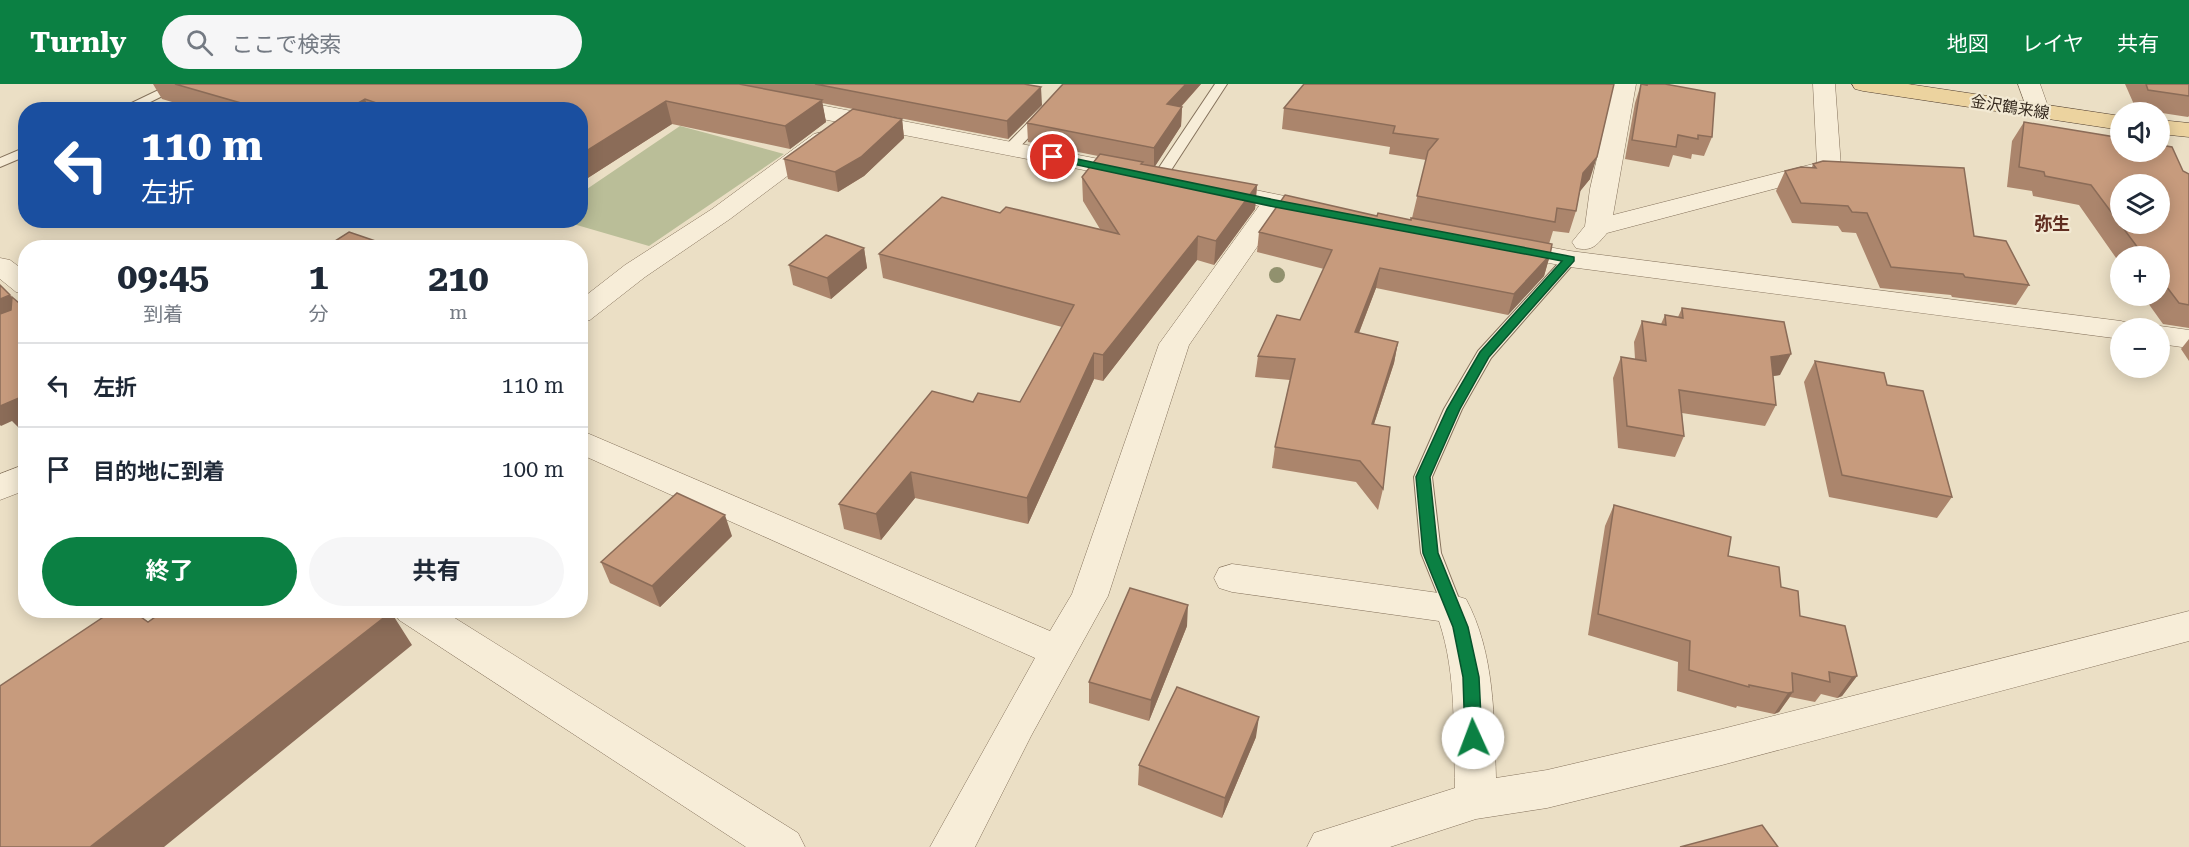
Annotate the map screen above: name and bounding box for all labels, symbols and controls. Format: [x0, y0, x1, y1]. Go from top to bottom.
search box [162, 15, 582, 69]
text: Turnly [30, 26, 126, 59]
icon: search [183, 26, 216, 59]
text: ここで検索 [231, 32, 341, 57]
text: 地図 [1947, 32, 1989, 56]
text: レイヤ [2022, 32, 2084, 56]
text: 共有 [2117, 32, 2159, 56]
street label: 金沢鶴来線 [1969, 91, 2051, 123]
map controls [2110, 102, 2170, 378]
button: sound [2110, 102, 2170, 162]
text: 110 m [141, 121, 263, 170]
icon: left [42, 126, 120, 204]
pin [1027, 131, 1078, 182]
icon: arrive [1036, 140, 1069, 173]
button: layers [2110, 174, 2170, 234]
text: 左折 [141, 177, 195, 209]
district label: 弥生 [2034, 213, 2070, 234]
button: + [2110, 246, 2170, 306]
text: 09:45 [117, 256, 209, 298]
text: 1 [309, 256, 329, 298]
text: 210 [428, 258, 489, 300]
text: m [449, 300, 467, 324]
text: 到着 [143, 302, 183, 326]
text: 分 [309, 302, 329, 326]
button: − [2110, 318, 2170, 378]
icon: left [42, 369, 75, 402]
text: 110 m [501, 373, 564, 398]
text: 左折 [93, 375, 137, 400]
icon: arrive [42, 453, 75, 486]
text: 100 m [501, 457, 564, 482]
text: 目的地に到着 [93, 459, 225, 484]
button: 終了 [42, 537, 297, 606]
button: 共有 [309, 537, 564, 606]
position arrow [1441, 706, 1505, 770]

